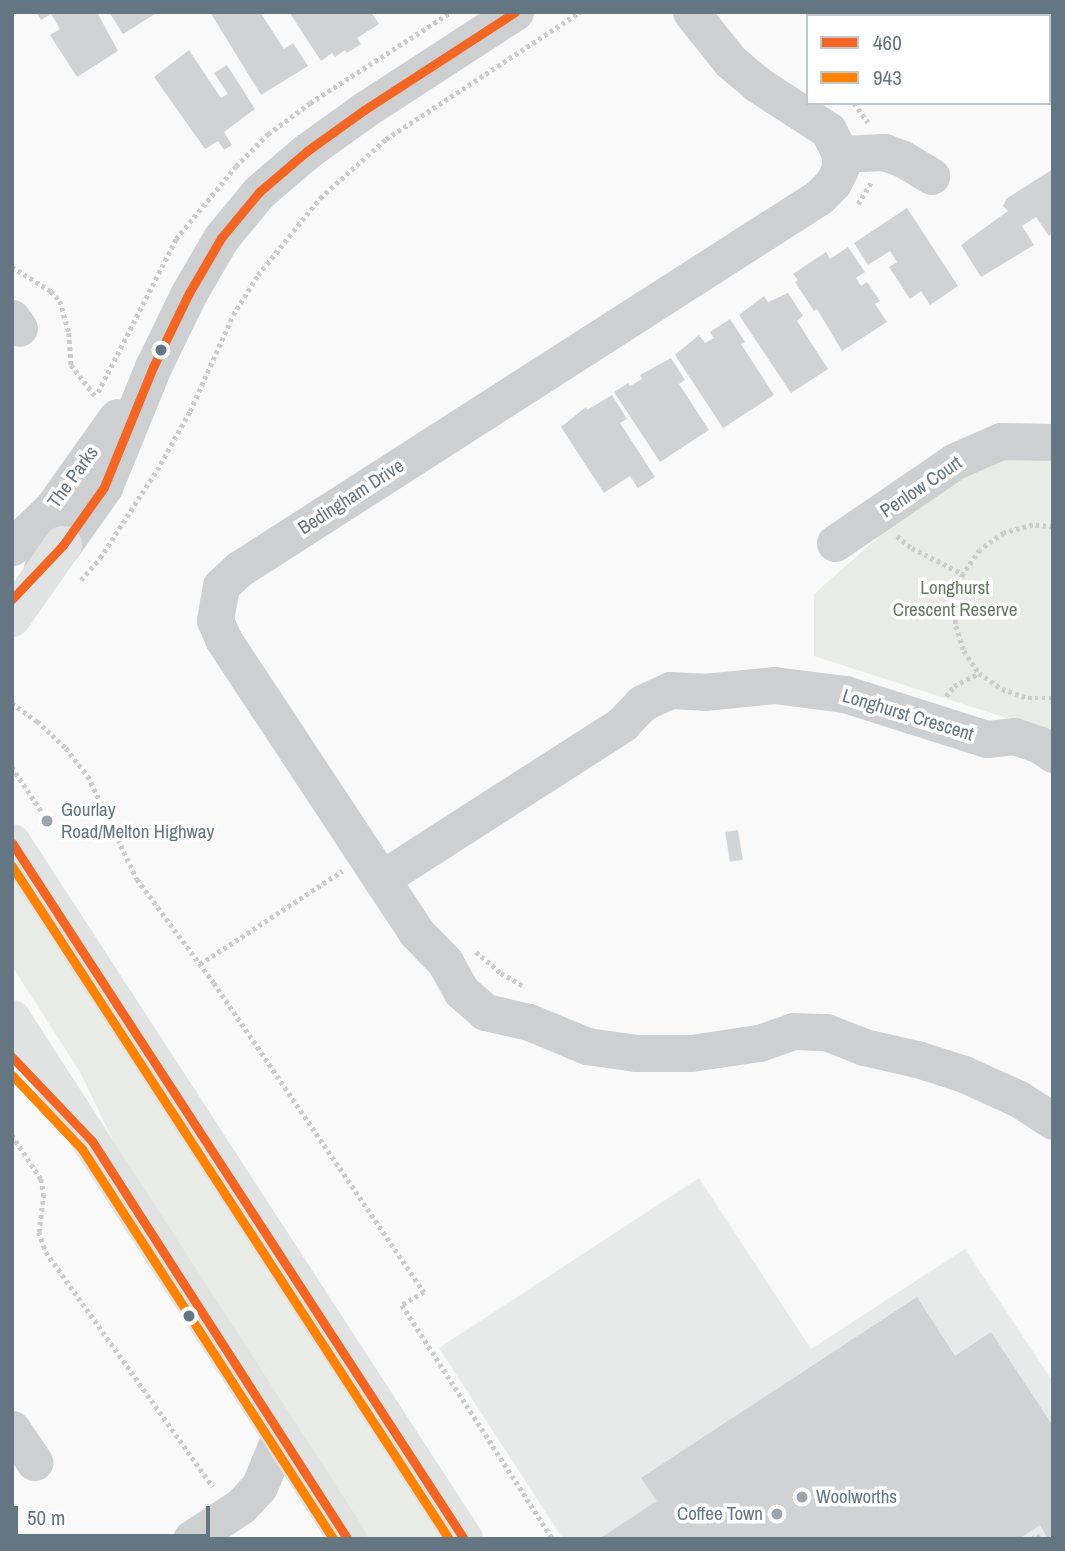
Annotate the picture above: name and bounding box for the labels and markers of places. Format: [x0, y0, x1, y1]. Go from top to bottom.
unlabelled marker [154, 343, 168, 357]
place label: Gourlay Road/Melton Highway [61, 799, 214, 843]
marker: Gourlay Road/Melton Highway [39, 813, 55, 829]
unlabelled marker [182, 1309, 196, 1323]
place label: Woolworths [816, 1486, 897, 1508]
marker: Woolworths [794, 1489, 810, 1505]
place label: Coffee Town [677, 1503, 763, 1525]
marker: Coffee Town [769, 1506, 785, 1522]

